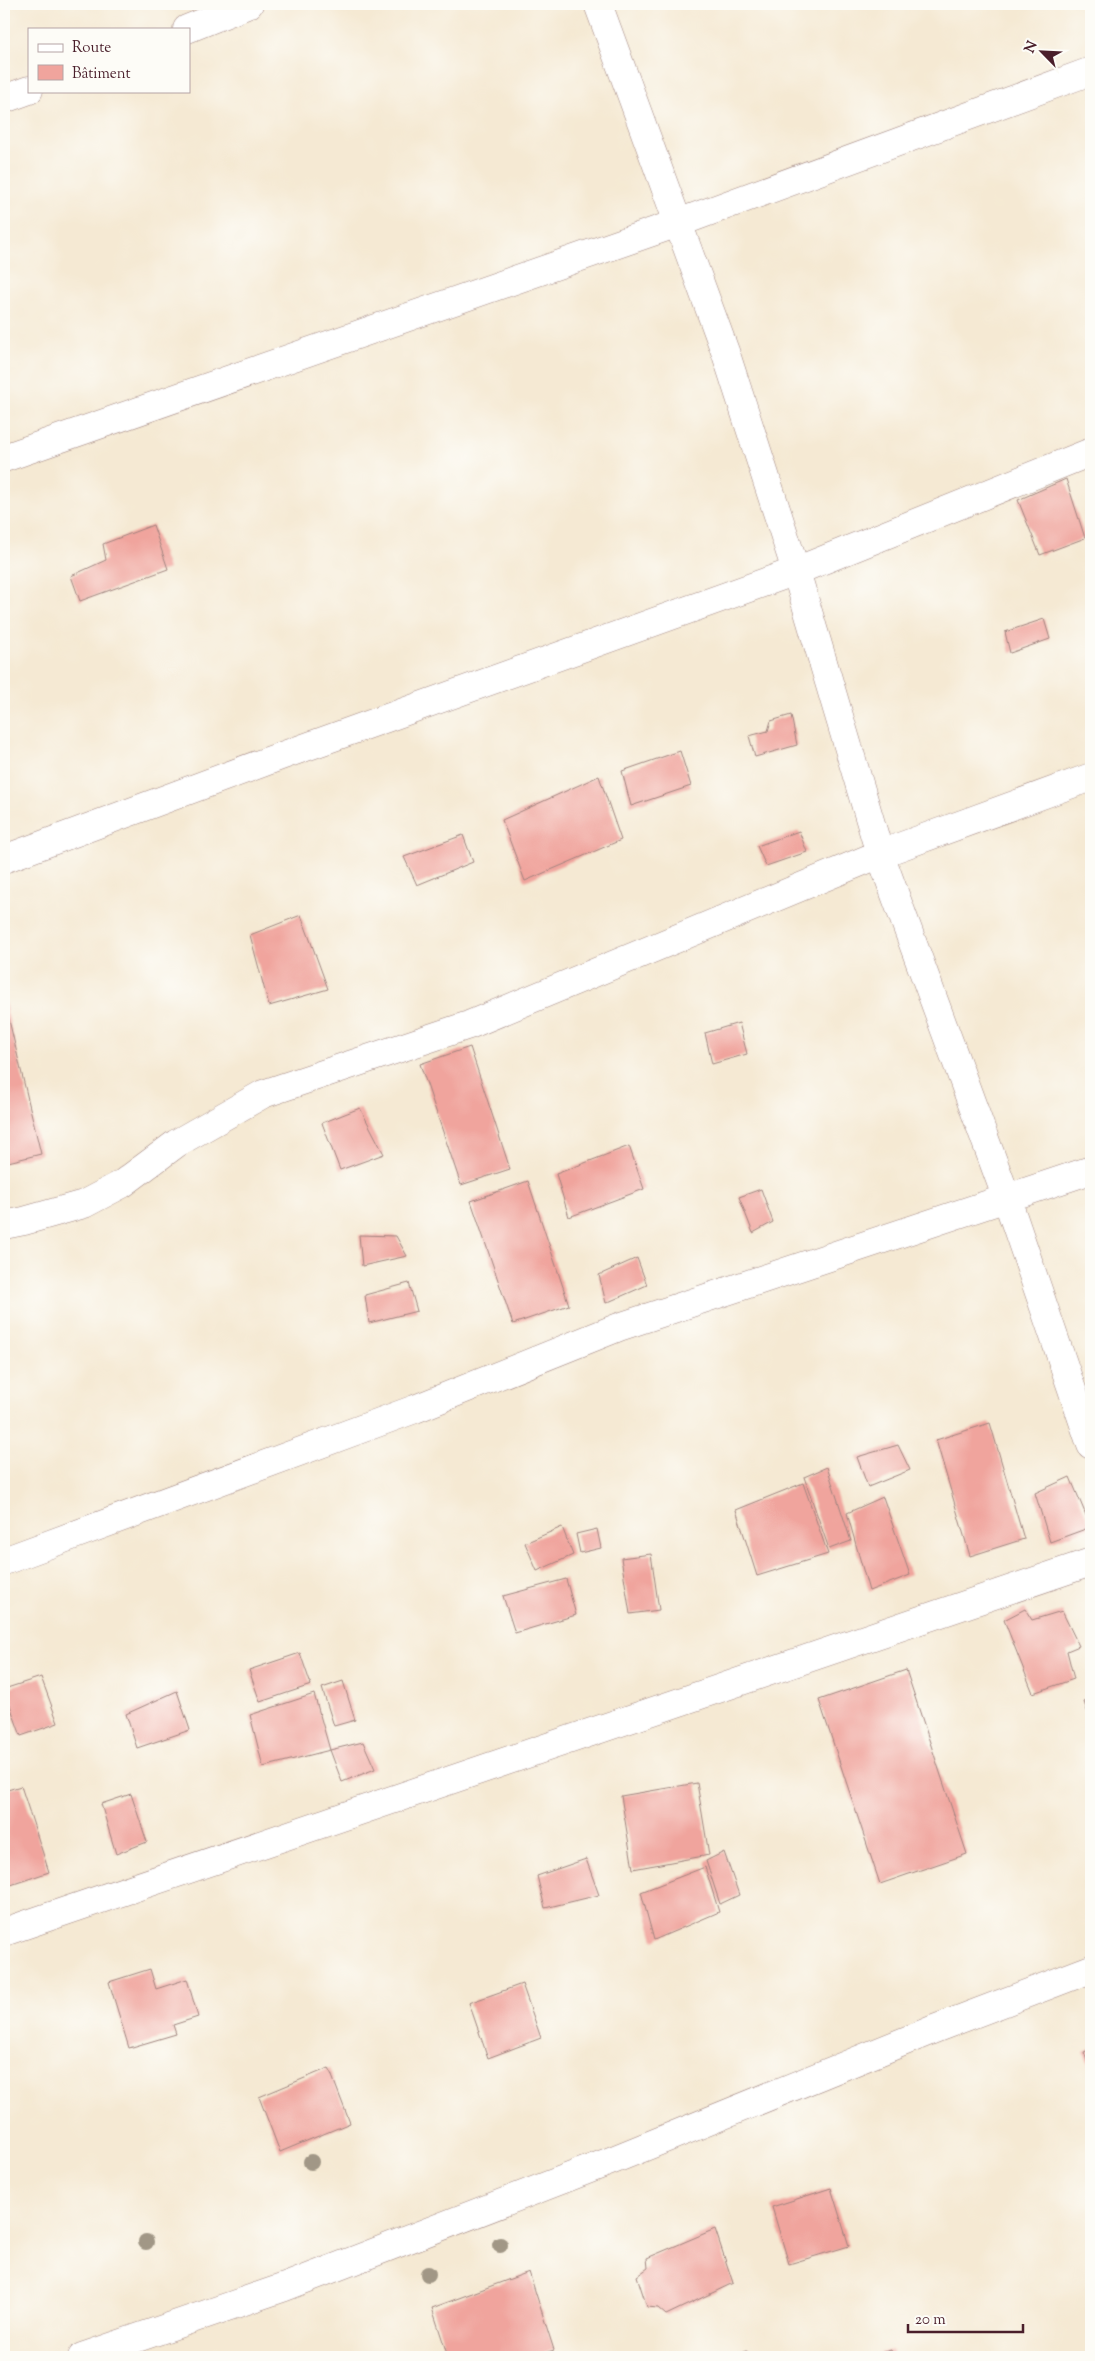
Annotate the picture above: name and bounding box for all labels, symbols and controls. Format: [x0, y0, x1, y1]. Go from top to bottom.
legend [28, 28, 190, 92]
north arrow [1018, 28, 1068, 78]
text: Route [72, 38, 111, 59]
text: N [1021, 38, 1043, 57]
text: Bâtiment [72, 64, 131, 85]
scale bar [908, 2301, 1022, 2333]
text: 20 m [915, 2310, 946, 2331]

